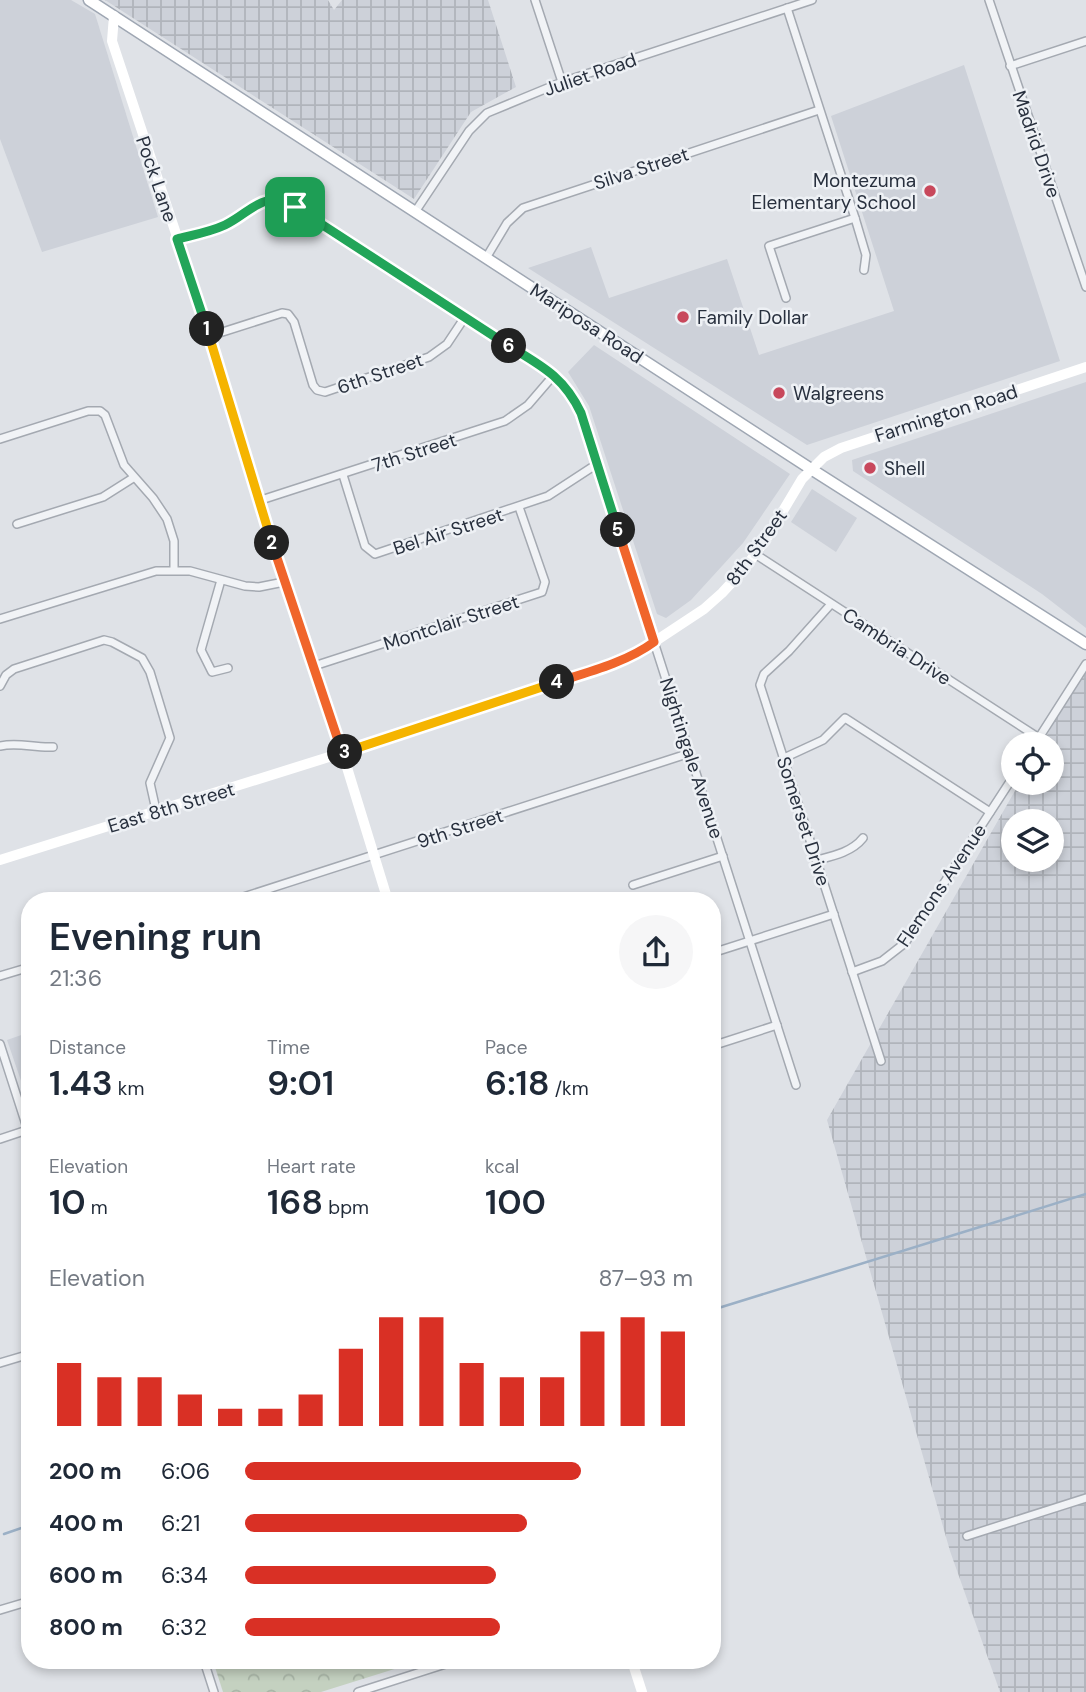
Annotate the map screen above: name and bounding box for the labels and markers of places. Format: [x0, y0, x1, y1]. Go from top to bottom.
place label: Montezuma Elementary School [752, 168, 916, 215]
pin [265, 177, 325, 237]
marker: Montezuma Elementary School [922, 183, 938, 199]
place label: Family Dollar [697, 305, 808, 330]
marker: Family Dollar [675, 309, 691, 325]
pin: 1 [190, 312, 224, 346]
pin: 6 [491, 328, 526, 364]
place label: Walgreens [793, 381, 884, 406]
marker: Walgreens [771, 385, 787, 401]
place label: Shell [884, 456, 925, 481]
marker: Shell [862, 460, 878, 476]
pin: 5 [600, 512, 636, 548]
pin: 2 [254, 526, 290, 560]
pin: 4 [540, 664, 574, 700]
pin: 3 [328, 734, 362, 770]

